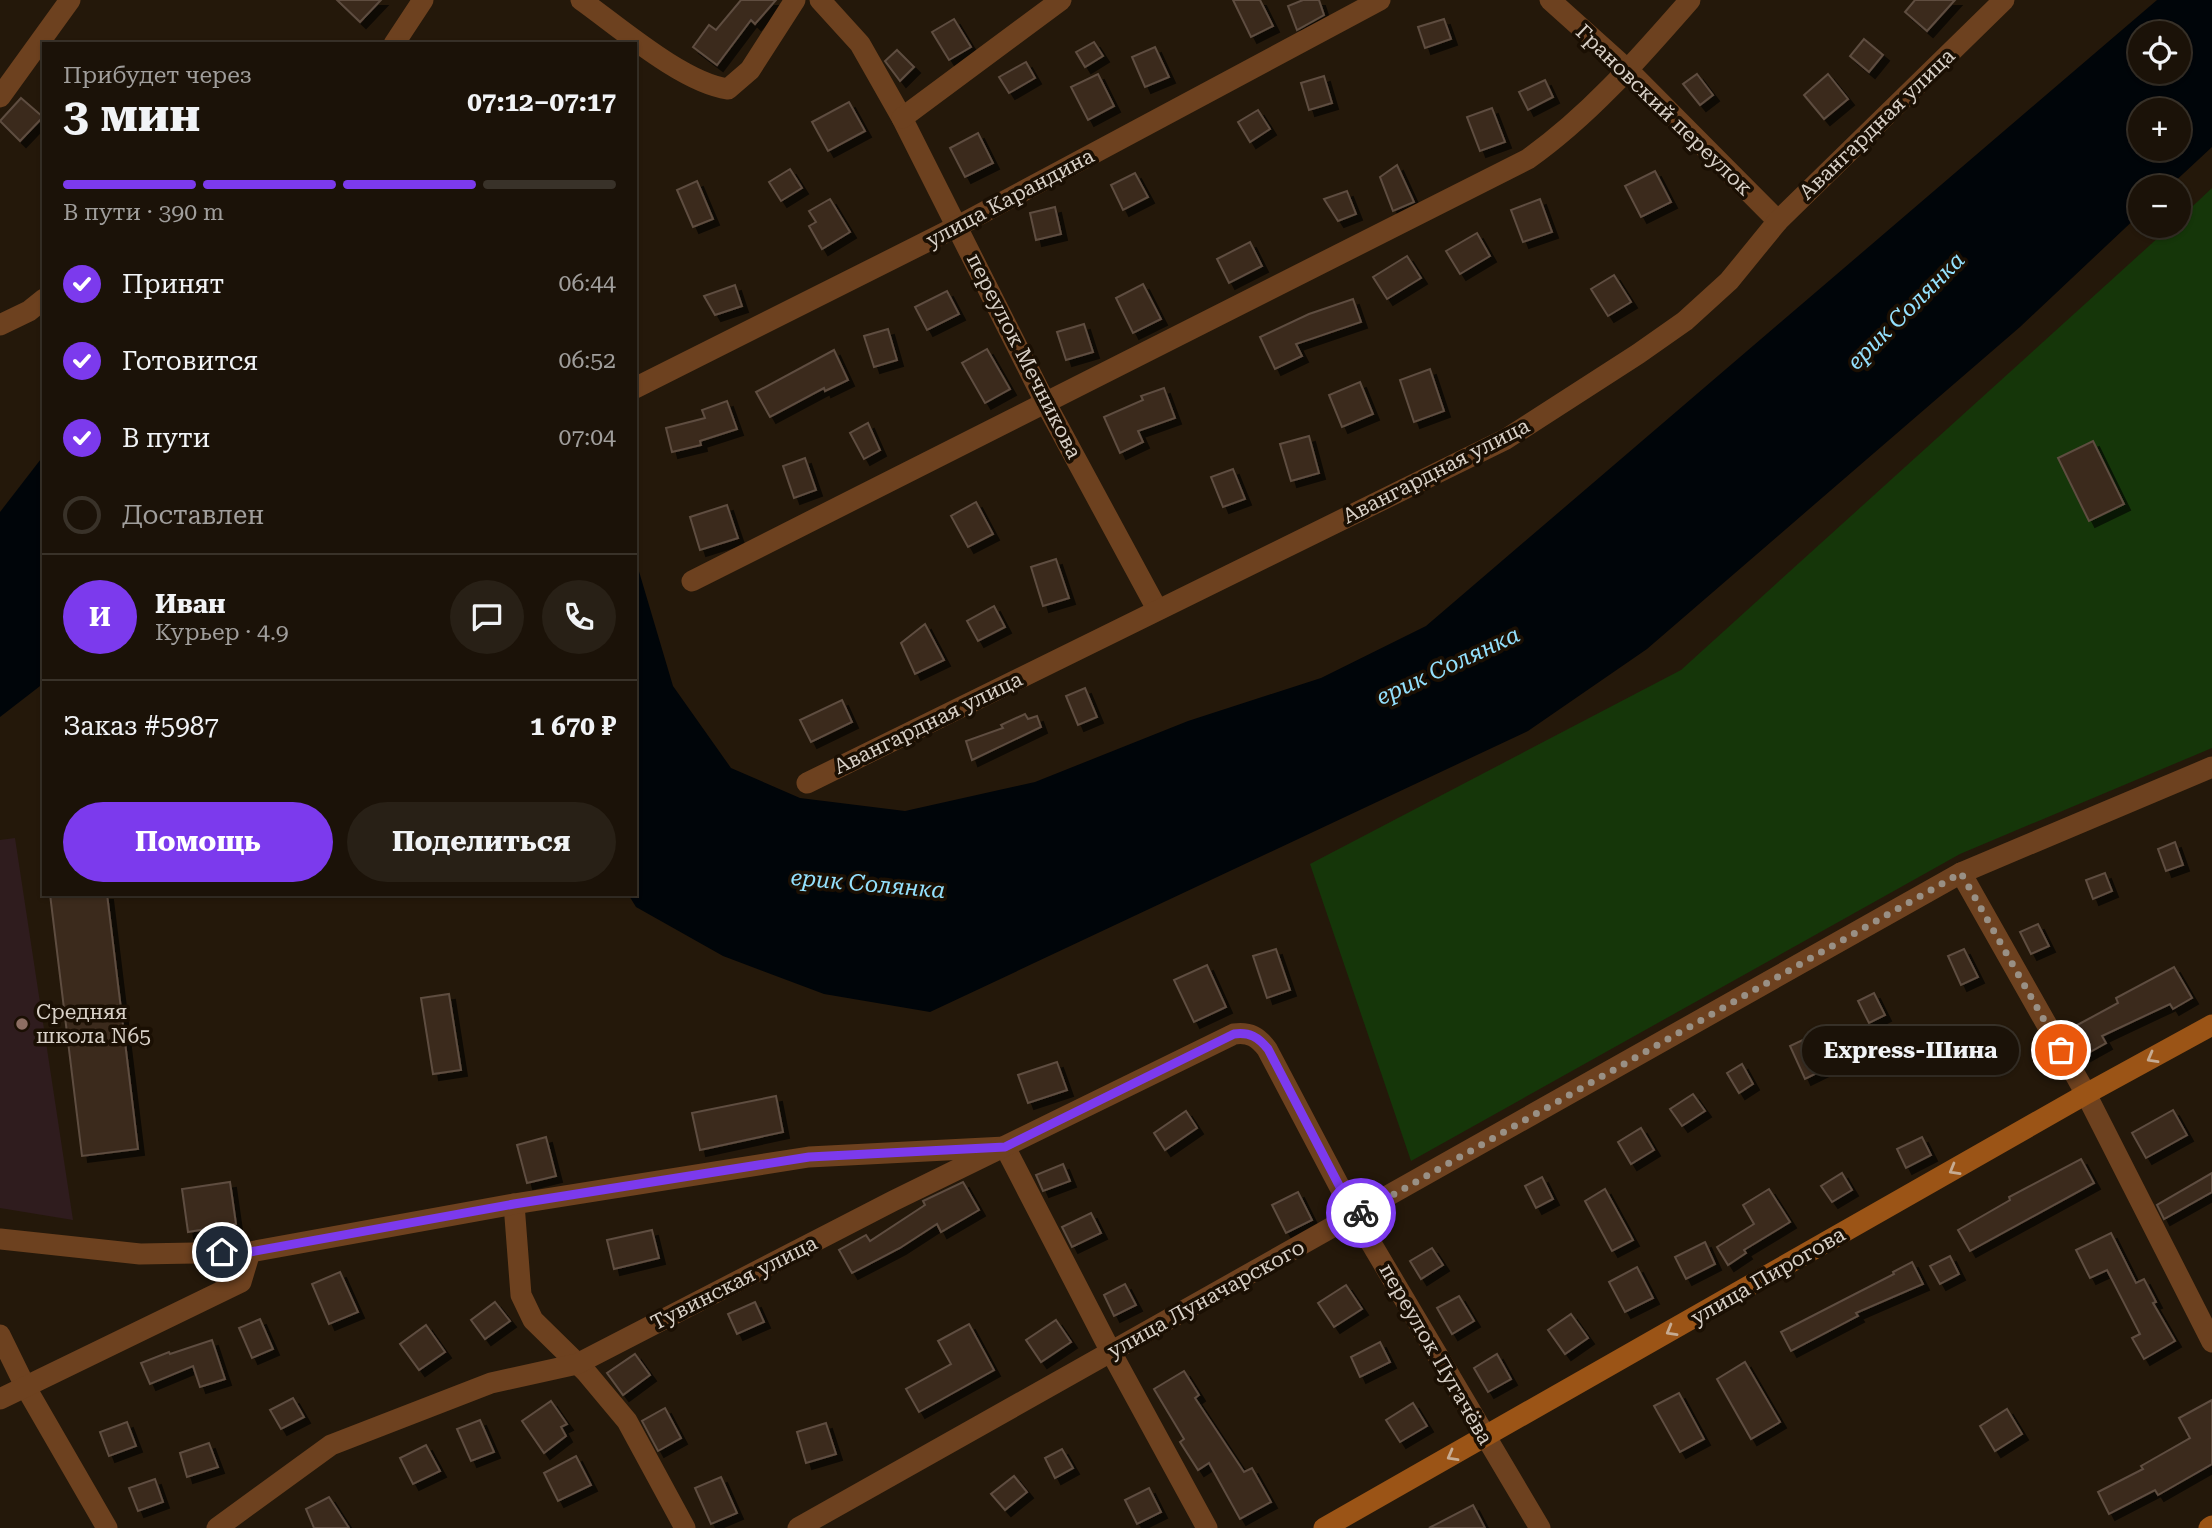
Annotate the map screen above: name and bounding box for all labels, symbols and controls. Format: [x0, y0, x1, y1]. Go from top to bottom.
street label: Грановский переулок [1571, 20, 1757, 200]
map controls [2128, 21, 2191, 238]
button: locate [2128, 21, 2191, 84]
street label: Авангардная улица [1794, 43, 1960, 204]
text: Прибудет через [63, 62, 252, 89]
text: 07:12–07:17 [467, 87, 616, 117]
text: 3 мин [63, 88, 200, 142]
button: + [2128, 98, 2191, 161]
street label: улица Карандина [922, 143, 1099, 252]
button: − [2128, 175, 2191, 238]
text: В пути · 390 m [63, 199, 224, 226]
water label: ерик Солянка [1842, 247, 1970, 375]
street label: переулок Мечникова [962, 249, 1087, 463]
icon: check [63, 265, 101, 303]
text: Принят [122, 269, 224, 299]
text: 06:44 [559, 270, 616, 297]
icon: check [63, 342, 101, 380]
text: Готовится [122, 346, 258, 376]
text: 06:52 [559, 347, 616, 374]
street label: Авангардная улица [1339, 413, 1534, 529]
icon: check [63, 419, 101, 457]
text: В пути [122, 423, 210, 453]
text: 07:04 [559, 424, 616, 451]
text: Доставлен [122, 500, 264, 530]
button: chat [450, 580, 524, 654]
button: phone [542, 580, 616, 654]
text: Иван [155, 589, 226, 619]
text: И [89, 602, 111, 632]
text: Курьер · 4.9 [155, 619, 289, 646]
water label: ерик Солянка [1372, 621, 1524, 711]
street label: Авангардная улица [830, 667, 1027, 779]
text: Заказ #5987 [63, 711, 219, 741]
text: 1 670 ₽ [530, 711, 616, 741]
button: Помощь [63, 802, 333, 882]
button: Поделиться [347, 802, 616, 882]
water label: ерик Солянка [790, 864, 947, 904]
place label: Средняя школа N65 [36, 1000, 151, 1048]
marker: Средняя школа N65 [14, 1016, 30, 1032]
pin [2031, 1020, 2091, 1080]
callout: Express-Шина [1802, 1026, 2019, 1074]
icon: bag [2042, 1031, 2080, 1069]
text: Express-Шина [1823, 1037, 1998, 1064]
one-way arrow [2147, 1050, 2159, 1063]
one-way arrow [1949, 1161, 1962, 1174]
courier [1326, 1178, 1396, 1248]
icon: bike [1342, 1194, 1380, 1232]
pin [192, 1222, 252, 1282]
street label: улица Пирогова [1687, 1222, 1850, 1330]
street label: Тувинская улица [647, 1230, 822, 1335]
icon: home [203, 1233, 241, 1271]
street label: улица Луначарского [1103, 1235, 1309, 1363]
street label: переулок Пугачёва [1374, 1259, 1498, 1449]
one-way arrow [1666, 1323, 1679, 1336]
one-way arrow [1447, 1448, 1460, 1461]

